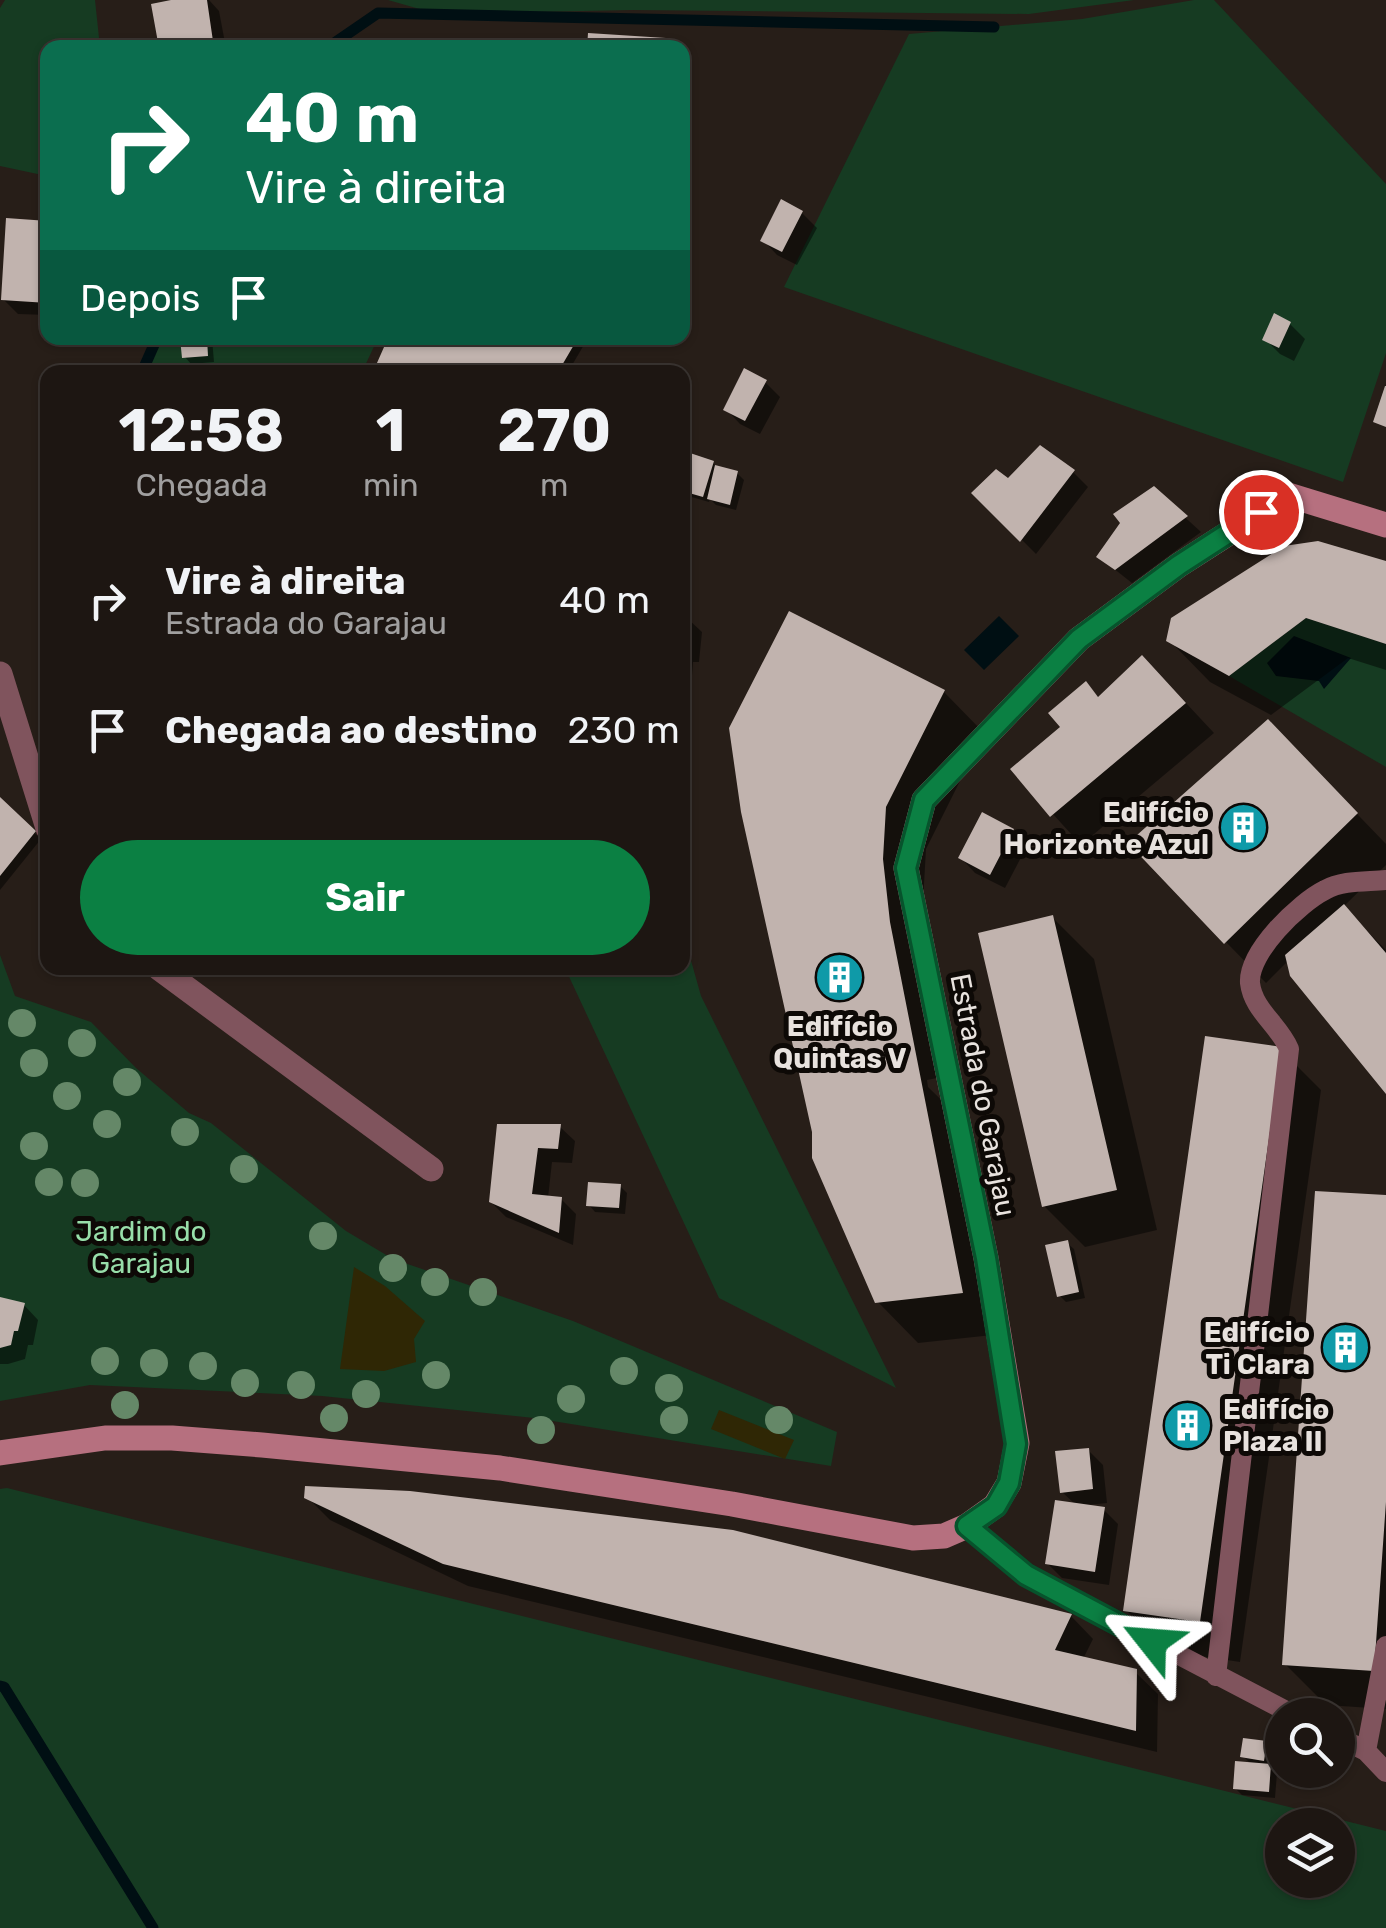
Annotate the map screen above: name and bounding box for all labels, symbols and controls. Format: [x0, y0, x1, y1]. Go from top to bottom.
text: 40 m [245, 77, 419, 160]
icon: right [80, 80, 210, 210]
text: Vire à direita [245, 161, 507, 214]
icon: arrive [221, 270, 276, 325]
text: Depois [80, 275, 201, 321]
text: 12:58 [119, 395, 284, 466]
text: 1 [376, 395, 406, 466]
text: 270 [497, 395, 611, 466]
text: Chegada [135, 466, 268, 504]
text: min [363, 466, 419, 504]
text: m [540, 466, 568, 504]
pin [1219, 470, 1304, 555]
icon: arrive [1234, 485, 1289, 540]
text: Vire à direita [165, 558, 406, 604]
icon: right [80, 573, 135, 628]
text: 40 m [559, 577, 650, 623]
text: Estrada do Garajau [165, 604, 447, 642]
icon: arrive [80, 703, 135, 758]
text: Chegada ao destino [165, 707, 537, 753]
text: 230 m [567, 707, 680, 753]
place label: Edifício Horizonte Azul [1004, 796, 1209, 861]
building icon: Edifício Horizonte Azul [1218, 802, 1270, 854]
button: Sair [80, 840, 650, 955]
building icon: Edifício Quintas V [814, 952, 866, 1004]
street label: Estrada do Garajau [943, 971, 1023, 1219]
place label: Edifício Quintas V [773, 1010, 907, 1075]
park label: Jardim do Garajau [75, 1215, 207, 1280]
place label: Edifício Ti Clara [1204, 1316, 1310, 1381]
building icon: Edifício Ti Clara [1319, 1322, 1371, 1374]
place label: Edifício Plaza II [1223, 1393, 1329, 1458]
building icon: Edifício Plaza II [1162, 1399, 1214, 1451]
position arrow [1100, 1590, 1204, 1694]
map controls [1265, 1698, 1355, 1898]
button: search [1265, 1698, 1355, 1788]
button: layers [1265, 1808, 1355, 1898]

